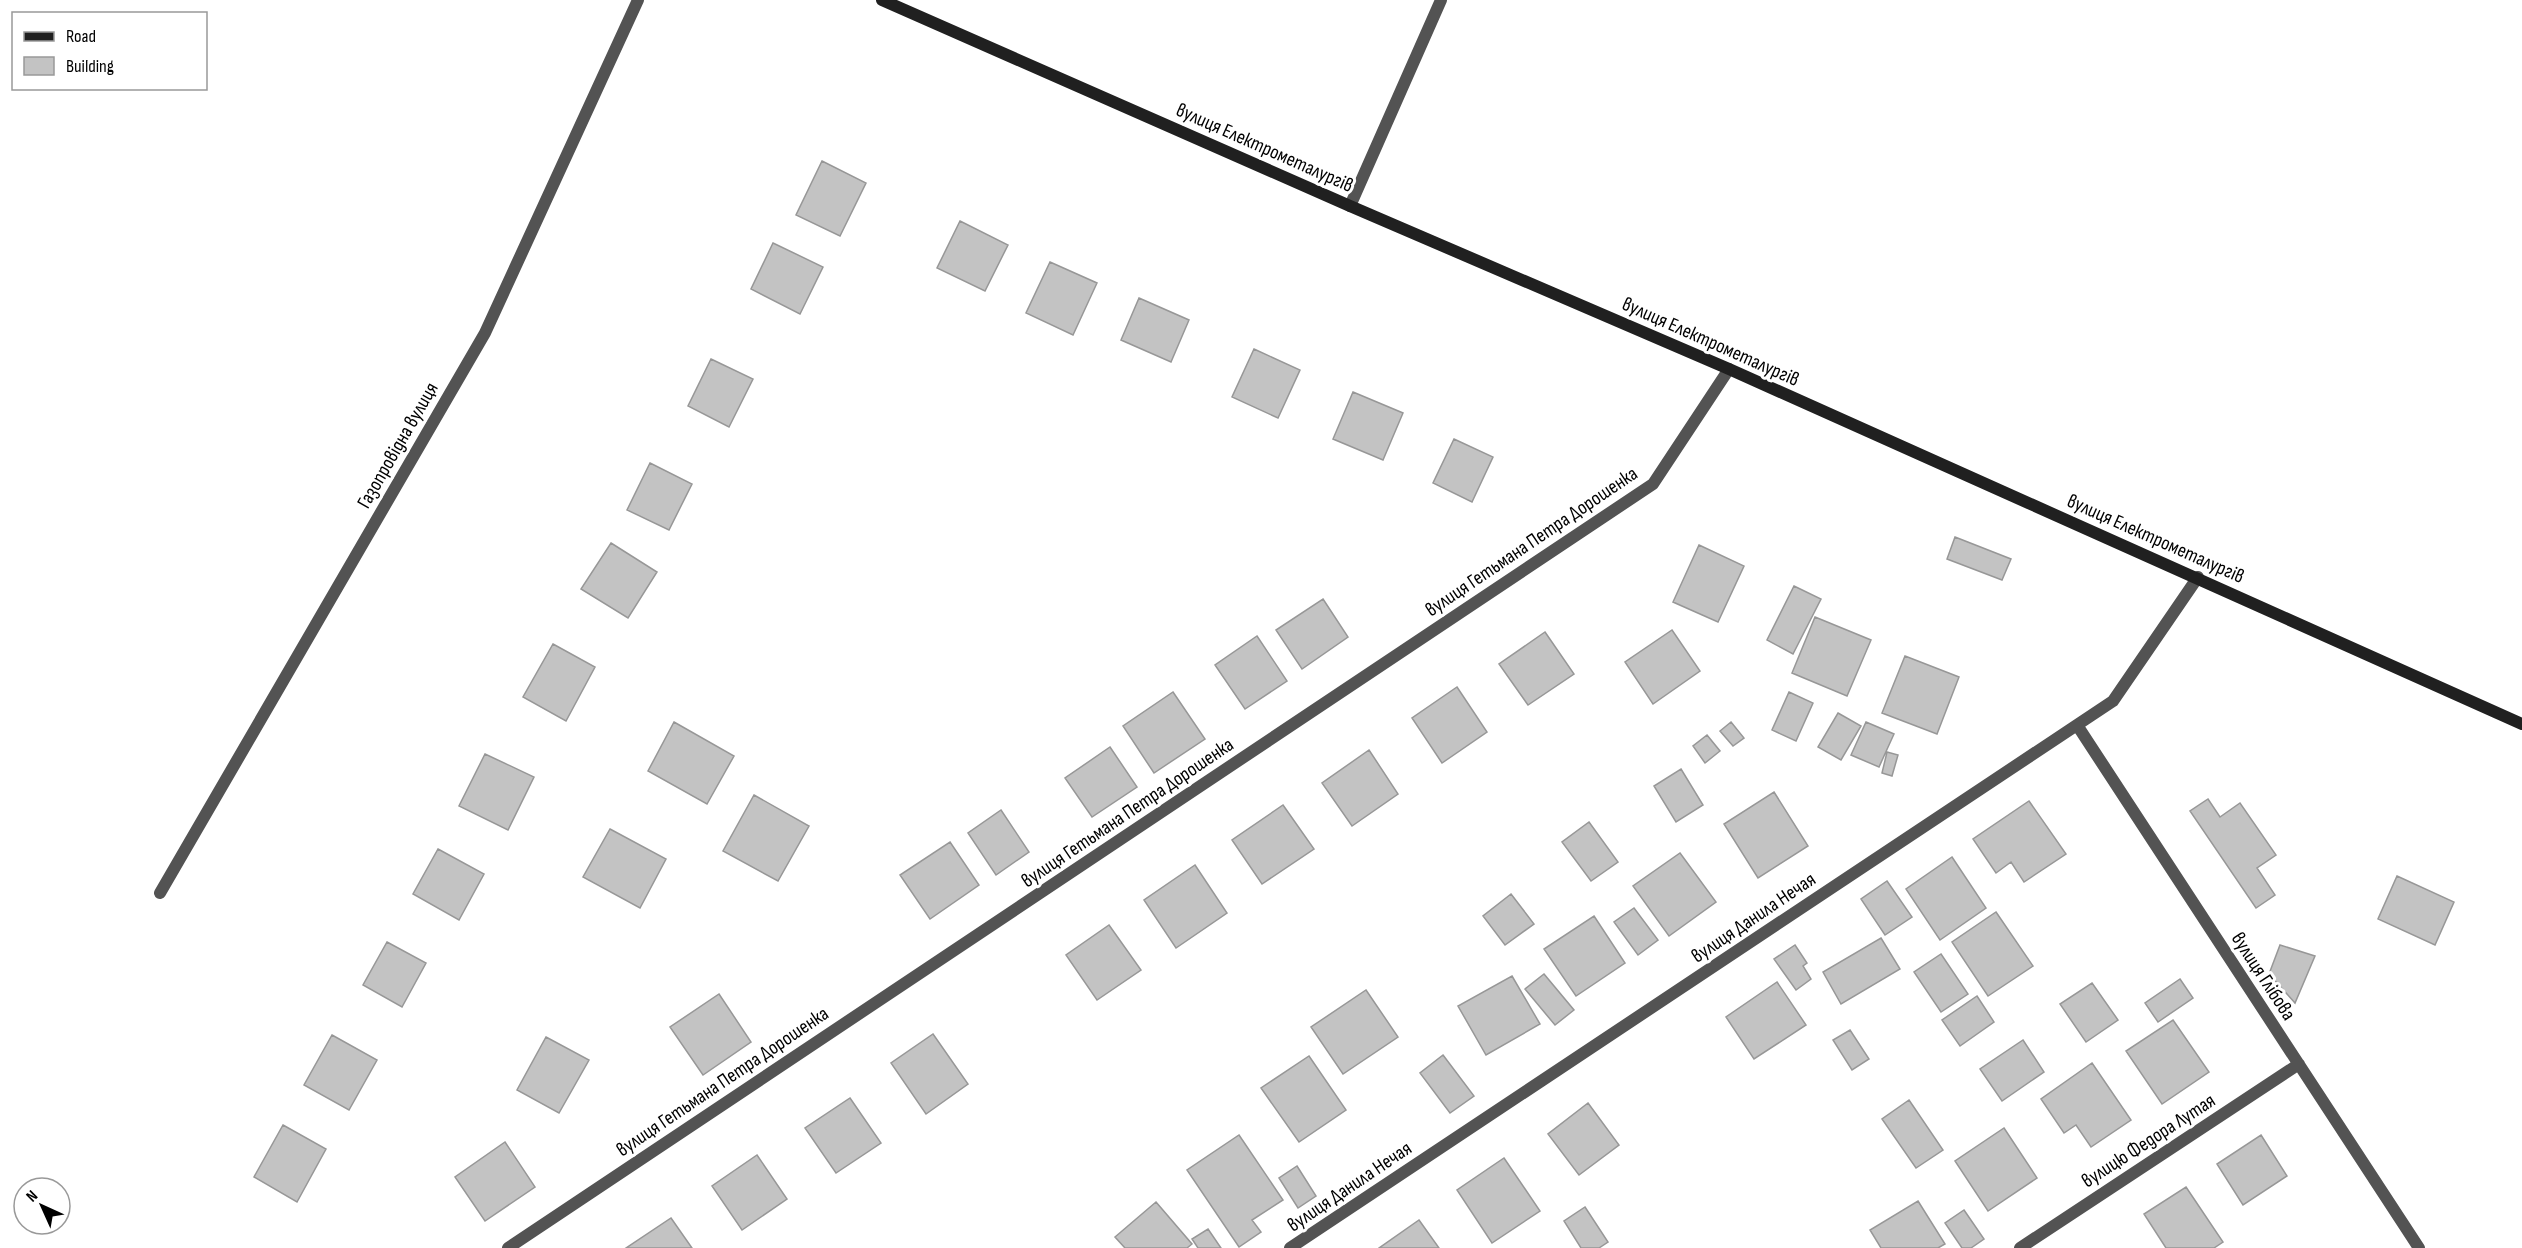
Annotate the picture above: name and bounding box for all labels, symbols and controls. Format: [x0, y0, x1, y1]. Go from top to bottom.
legend [12, 12, 207, 90]
text: Road [66, 26, 96, 47]
text: Building [66, 56, 114, 77]
street label: вулиця Електрометалургів [1172, 98, 1357, 198]
street label: вулиця Електрометалургів [1618, 292, 1803, 392]
street label: Газопровідна вулиця [352, 378, 444, 513]
street label: вулиця Гетьмана Петра Дорошенка [1421, 462, 1642, 622]
street label: вулиця Електрометалургів [2063, 489, 2248, 589]
street label: вулиця Гетьмана Петра Дорошенка [1017, 733, 1238, 893]
street label: вулиця Данила Нечая [1687, 867, 1820, 968]
street label: вулиця Глібова [2226, 928, 2300, 1025]
street label: вулиця Гетьмана Петра Дорошенка [612, 1002, 833, 1162]
street label: вулицю Федора Лутая [2077, 1089, 2220, 1193]
street label: вулиця Данила Нечая [1283, 1136, 1416, 1237]
north arrow [12, 1176, 72, 1236]
text: N [23, 1187, 42, 1206]

